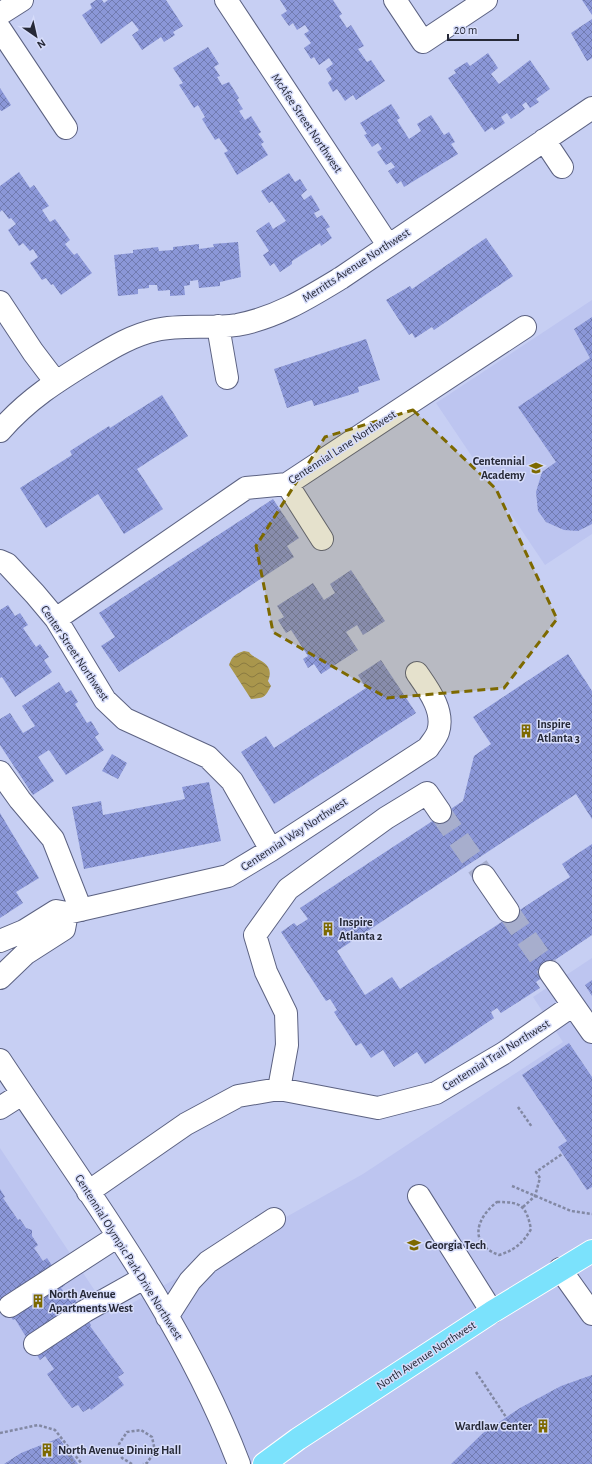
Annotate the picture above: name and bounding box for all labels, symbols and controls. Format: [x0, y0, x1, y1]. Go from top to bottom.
north arrow [16, 16, 56, 56]
scale bar [448, 16, 518, 42]
text: 20 m [454, 24, 477, 36]
text: N [35, 37, 48, 51]
street label: McAfee Street Northwest [269, 71, 345, 175]
street label: Merritts Avenue Northwest [300, 226, 412, 304]
street label: Centennial Lane Northwest [286, 408, 398, 486]
place label: Centennial Academy [473, 455, 526, 482]
school or university icon: Centennial Academy [528, 460, 544, 476]
street label: Center Street Northwest [39, 603, 111, 703]
place label: Inspire Atlanta 3 [537, 718, 580, 744]
building icon: Inspire Atlanta 3 [518, 723, 534, 739]
street label: Centennial Way Northwest [239, 795, 350, 874]
place label: Inspire Atlanta 2 [339, 916, 383, 942]
building icon: Inspire Atlanta 2 [320, 921, 336, 937]
street label: Centennial Trail Northwest [440, 1017, 552, 1093]
street label: Centennial Olympic Park Drive Northwest [72, 1172, 185, 1342]
school or university icon: Georgia Tech [406, 1237, 422, 1253]
place label: Georgia Tech [425, 1239, 486, 1251]
place label: North Avenue Apartments West [49, 1288, 133, 1314]
building icon: North Avenue Apartments West [30, 1293, 46, 1309]
street label: North Avenue Northwest [374, 1318, 478, 1392]
building icon: Wardlaw Center [535, 1418, 551, 1434]
place label: Wardlaw Center [455, 1420, 533, 1432]
building icon: North Avenue Dining Hall [39, 1442, 55, 1458]
place label: North Avenue Dining Hall [58, 1444, 181, 1456]

